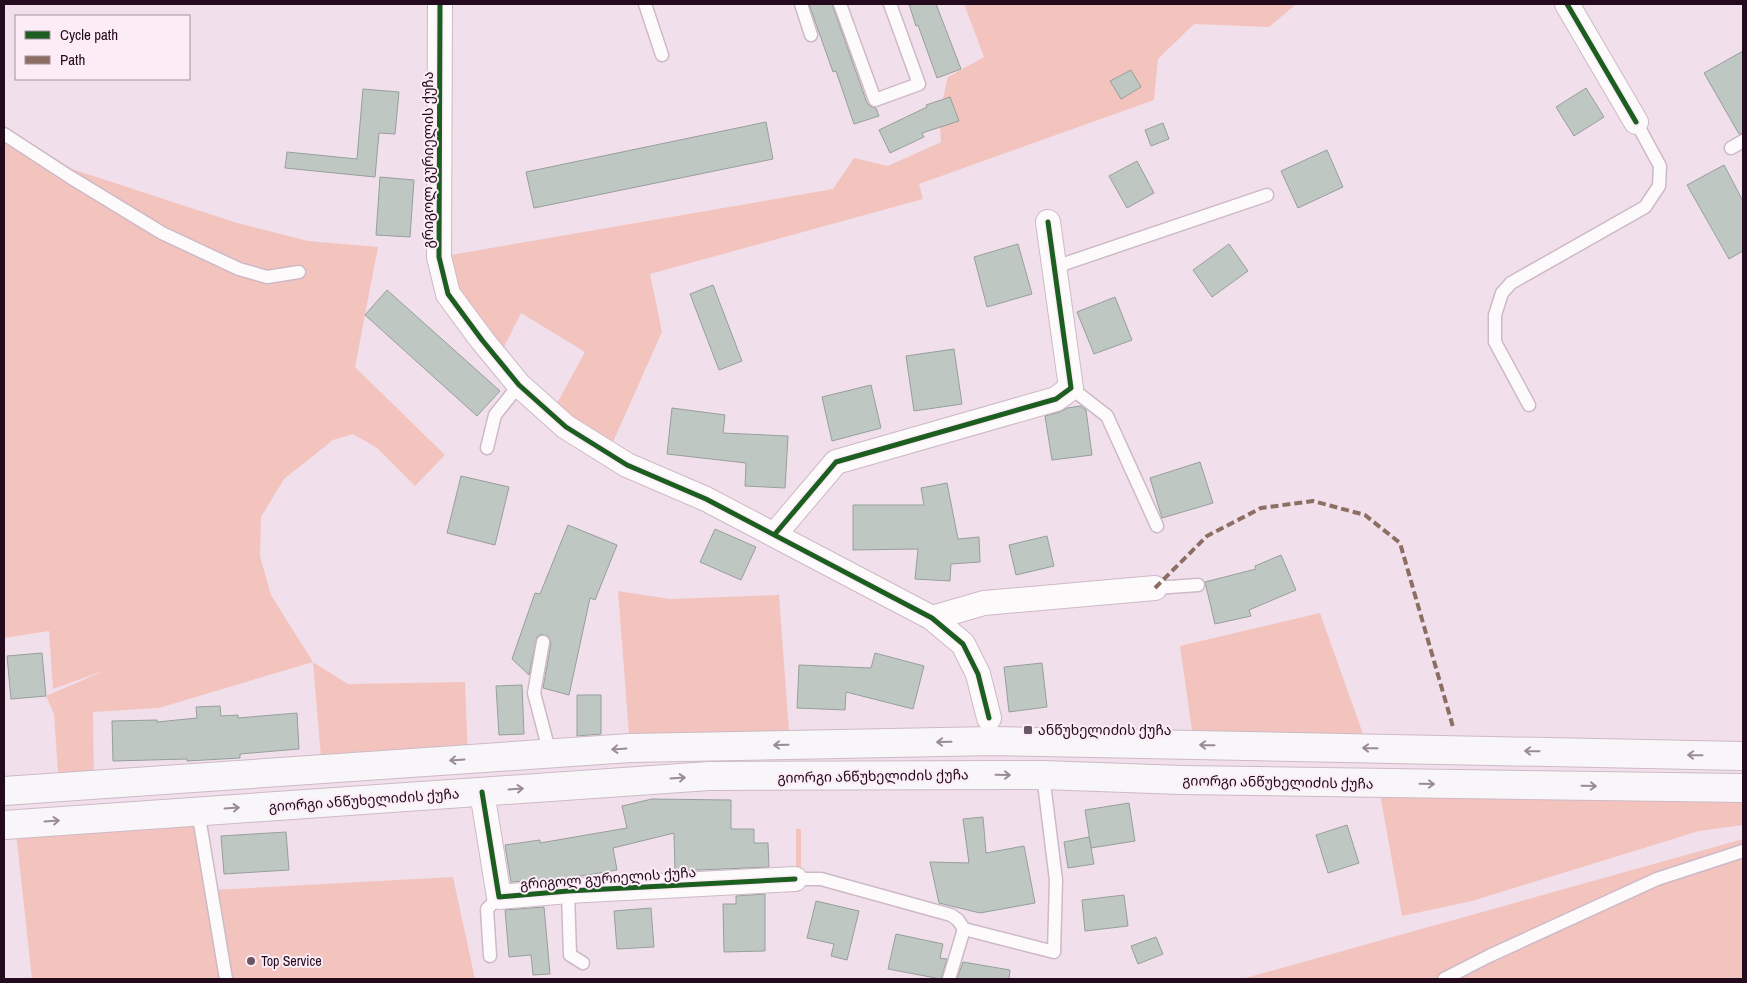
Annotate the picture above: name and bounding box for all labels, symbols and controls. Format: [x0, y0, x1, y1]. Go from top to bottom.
legend [15, 15, 190, 80]
text: Cycle path [60, 24, 118, 45]
text: Path [60, 49, 85, 70]
street label: გრიგოლ გურიელის ქუჩა [419, 72, 437, 248]
place label: ანწუხელიძის ქუჩა [1038, 721, 1172, 739]
marker: ანწუხელიძის ქუჩა [1022, 724, 1034, 736]
one-way arrow [936, 737, 952, 746]
one-way arrow [774, 740, 790, 750]
one-way arrow [1199, 740, 1216, 750]
one-way arrow [1362, 743, 1378, 753]
one-way arrow [611, 745, 627, 754]
one-way arrow [1524, 746, 1540, 756]
one-way arrow [1687, 750, 1703, 759]
one-way arrow [449, 756, 465, 765]
street label: გიორგი ანწუხელიძის ქუჩა [777, 765, 969, 787]
one-way arrow [994, 770, 1010, 780]
street label: გიორგი ანწუხელიძის ქუჩა [1182, 771, 1374, 793]
one-way arrow [670, 773, 686, 783]
one-way arrow [1418, 779, 1435, 789]
one-way arrow [1581, 781, 1597, 791]
street label: გიორგი ანწუხელიძის ქუჩა [268, 784, 460, 816]
one-way arrow [508, 785, 524, 794]
one-way arrow [224, 804, 240, 813]
one-way arrow [44, 817, 60, 826]
street label: გრიგოლ გურიელის ქუჩა [519, 863, 697, 893]
place label: Top Service [261, 952, 322, 970]
marker: Top Service [245, 955, 257, 967]

